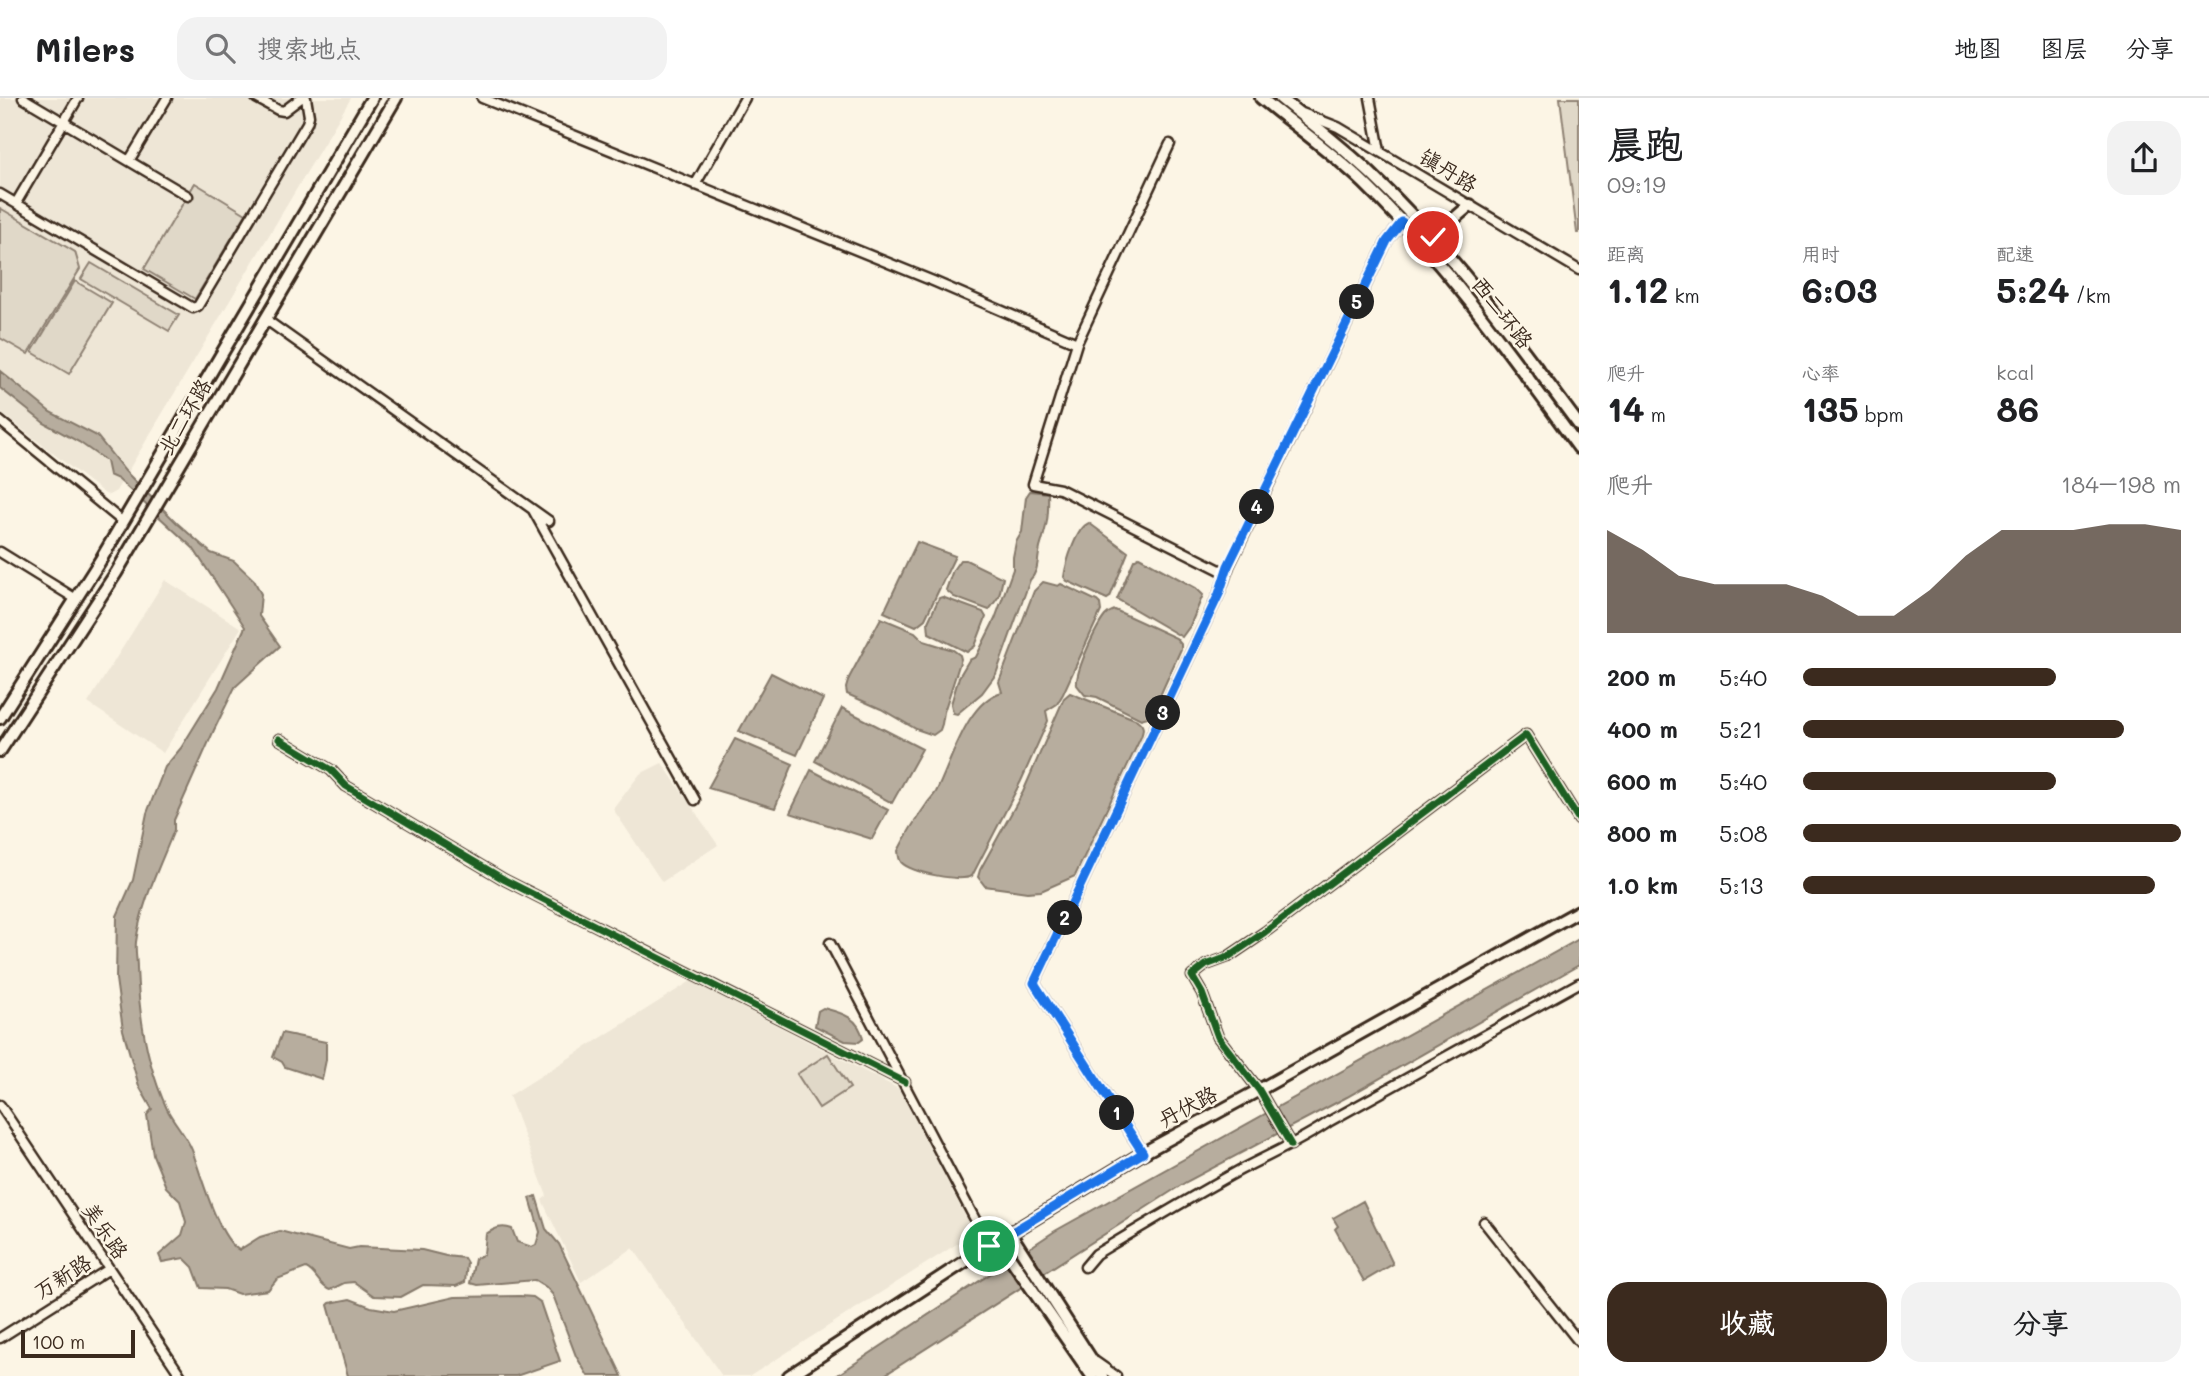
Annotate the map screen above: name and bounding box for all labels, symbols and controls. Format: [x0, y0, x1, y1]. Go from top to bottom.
search box [177, 17, 667, 80]
text: Milers [35, 27, 135, 70]
icon: search [201, 29, 239, 67]
text: 搜索地点 [257, 31, 361, 65]
text: 地图 [1954, 32, 2002, 63]
text: 图层 [2040, 32, 2088, 63]
text: 分享 [2126, 32, 2174, 63]
text: 晨跑 [1607, 118, 1683, 168]
button: share [2107, 121, 2181, 195]
street label: 镇丹路 [1415, 142, 1483, 198]
text: 09:19 [1607, 169, 1666, 199]
pin [1403, 207, 1463, 267]
icon: check [1414, 218, 1452, 256]
text: 距离 [1607, 241, 1645, 266]
text: 用时 [1802, 241, 1840, 266]
text: 配速 [1996, 241, 2034, 266]
text: 1.12 [1607, 266, 1668, 312]
text: 6:03 [1802, 266, 1877, 312]
text: 5:24 [1996, 266, 2070, 312]
street label: 西二环路 [1467, 271, 1540, 353]
text: km [1668, 283, 1700, 308]
text: /km [2070, 283, 2111, 308]
pin: 5 [1340, 284, 1374, 320]
text: 5 [1351, 289, 1362, 314]
text: 爬升 [1607, 360, 1645, 385]
text: 心率 [1802, 360, 1840, 385]
text: kcal [1996, 360, 2034, 385]
street label: 北二环路 [151, 373, 216, 459]
text: 14 [1607, 385, 1645, 431]
text: 135 [1802, 385, 1859, 431]
text: 86 [1996, 385, 2039, 431]
text: m [1645, 402, 1666, 427]
text: bpm [1859, 402, 1904, 427]
text: 爬升 [1607, 469, 1653, 499]
text: 184–198 m [2061, 469, 2181, 499]
pin: 4 [1240, 490, 1274, 524]
text: 4 [1250, 494, 1263, 519]
text: 200 m [1607, 662, 1676, 692]
text: 5:40 [1719, 662, 1767, 692]
pin: 3 [1146, 696, 1180, 730]
text: 3 [1157, 700, 1168, 725]
text: 400 m [1607, 714, 1678, 744]
text: 5:21 [1719, 714, 1763, 744]
text: 600 m [1607, 766, 1677, 796]
text: 5:40 [1719, 766, 1767, 796]
text: 800 m [1607, 818, 1677, 848]
text: 5:08 [1719, 818, 1768, 848]
text: 1.0 km [1607, 870, 1678, 900]
text: 5:13 [1719, 870, 1763, 900]
pin: 2 [1048, 900, 1082, 936]
text: 2 [1059, 905, 1070, 930]
street label: 丹伏路 [1153, 1079, 1221, 1132]
pin: 1 [1100, 1096, 1134, 1130]
text: 1 [1112, 1100, 1121, 1125]
street label: 美乐路 [77, 1196, 135, 1264]
pin [959, 1216, 1019, 1276]
icon: arrive [970, 1227, 1008, 1265]
street label: 万新路 [28, 1248, 96, 1304]
button: 收藏 [1607, 1282, 1887, 1362]
button: 分享 [1901, 1282, 2181, 1362]
scale bar [21, 1327, 135, 1359]
text: 100 m [32, 1329, 85, 1354]

